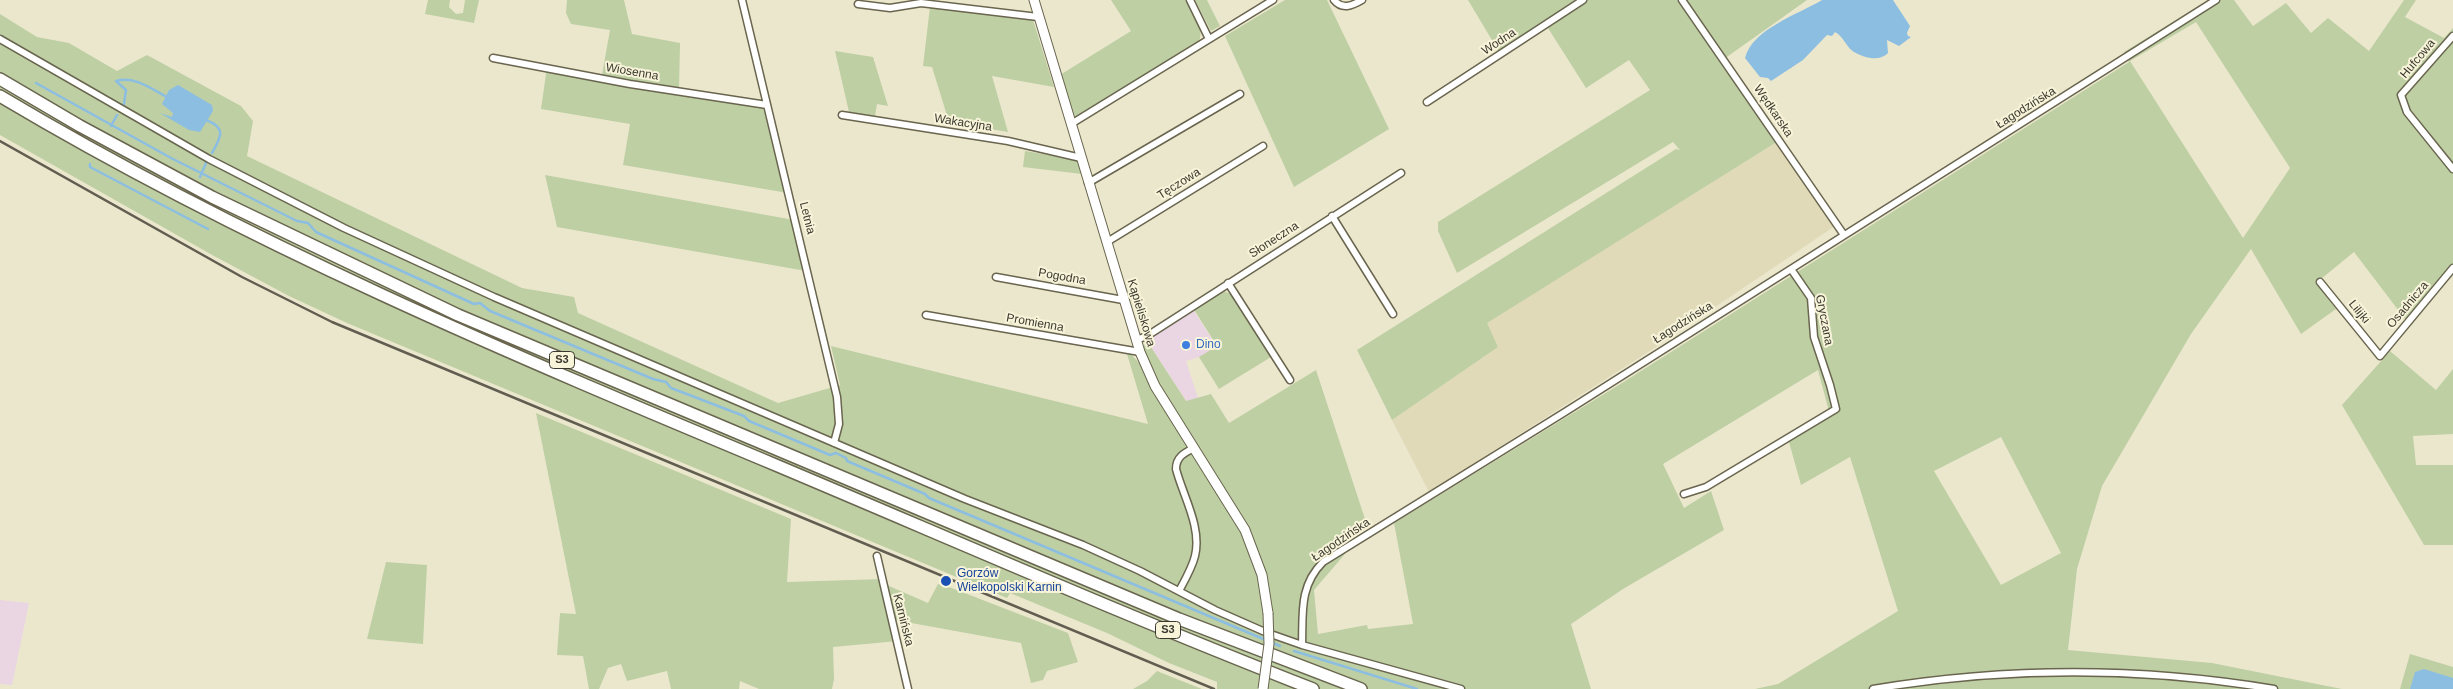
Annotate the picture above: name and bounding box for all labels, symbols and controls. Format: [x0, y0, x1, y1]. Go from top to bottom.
street label: Wodna [1479, 26, 1519, 58]
street label: Hufcowa [2397, 36, 2439, 82]
street label: Wiosenna [604, 60, 660, 84]
street label: Wędkarska [1750, 82, 1796, 140]
street label: Łagodzińska [1994, 84, 2058, 132]
street label: Wakacyjna [933, 111, 993, 135]
street label: Tęczowa [1155, 165, 1203, 203]
street label: Letnia [796, 200, 818, 236]
street label: Słoneczna [1247, 219, 1301, 261]
street label: Pogodna [1037, 266, 1087, 288]
street label: Kąpieliskowa [1124, 277, 1158, 349]
street label: Osadnicza [2384, 279, 2432, 331]
street label: Gryczana [1812, 293, 1836, 347]
street label: Lilijki [2345, 297, 2373, 327]
street label: Łagodzińska [1651, 299, 1715, 347]
street label: Promienna [1005, 311, 1065, 335]
place label: Dino [1196, 338, 1221, 352]
marker: Dino [1180, 339, 1192, 351]
road number: S3 [550, 352, 574, 368]
street label: Łagodzińska [1309, 515, 1373, 565]
place label: Gorzów Wielkopolski Karnin [957, 567, 1062, 595]
marker: Gorzów Wielkopolski Karnin [939, 574, 953, 588]
street label: Karnińska [890, 592, 916, 648]
road number: S3 [1156, 622, 1180, 638]

